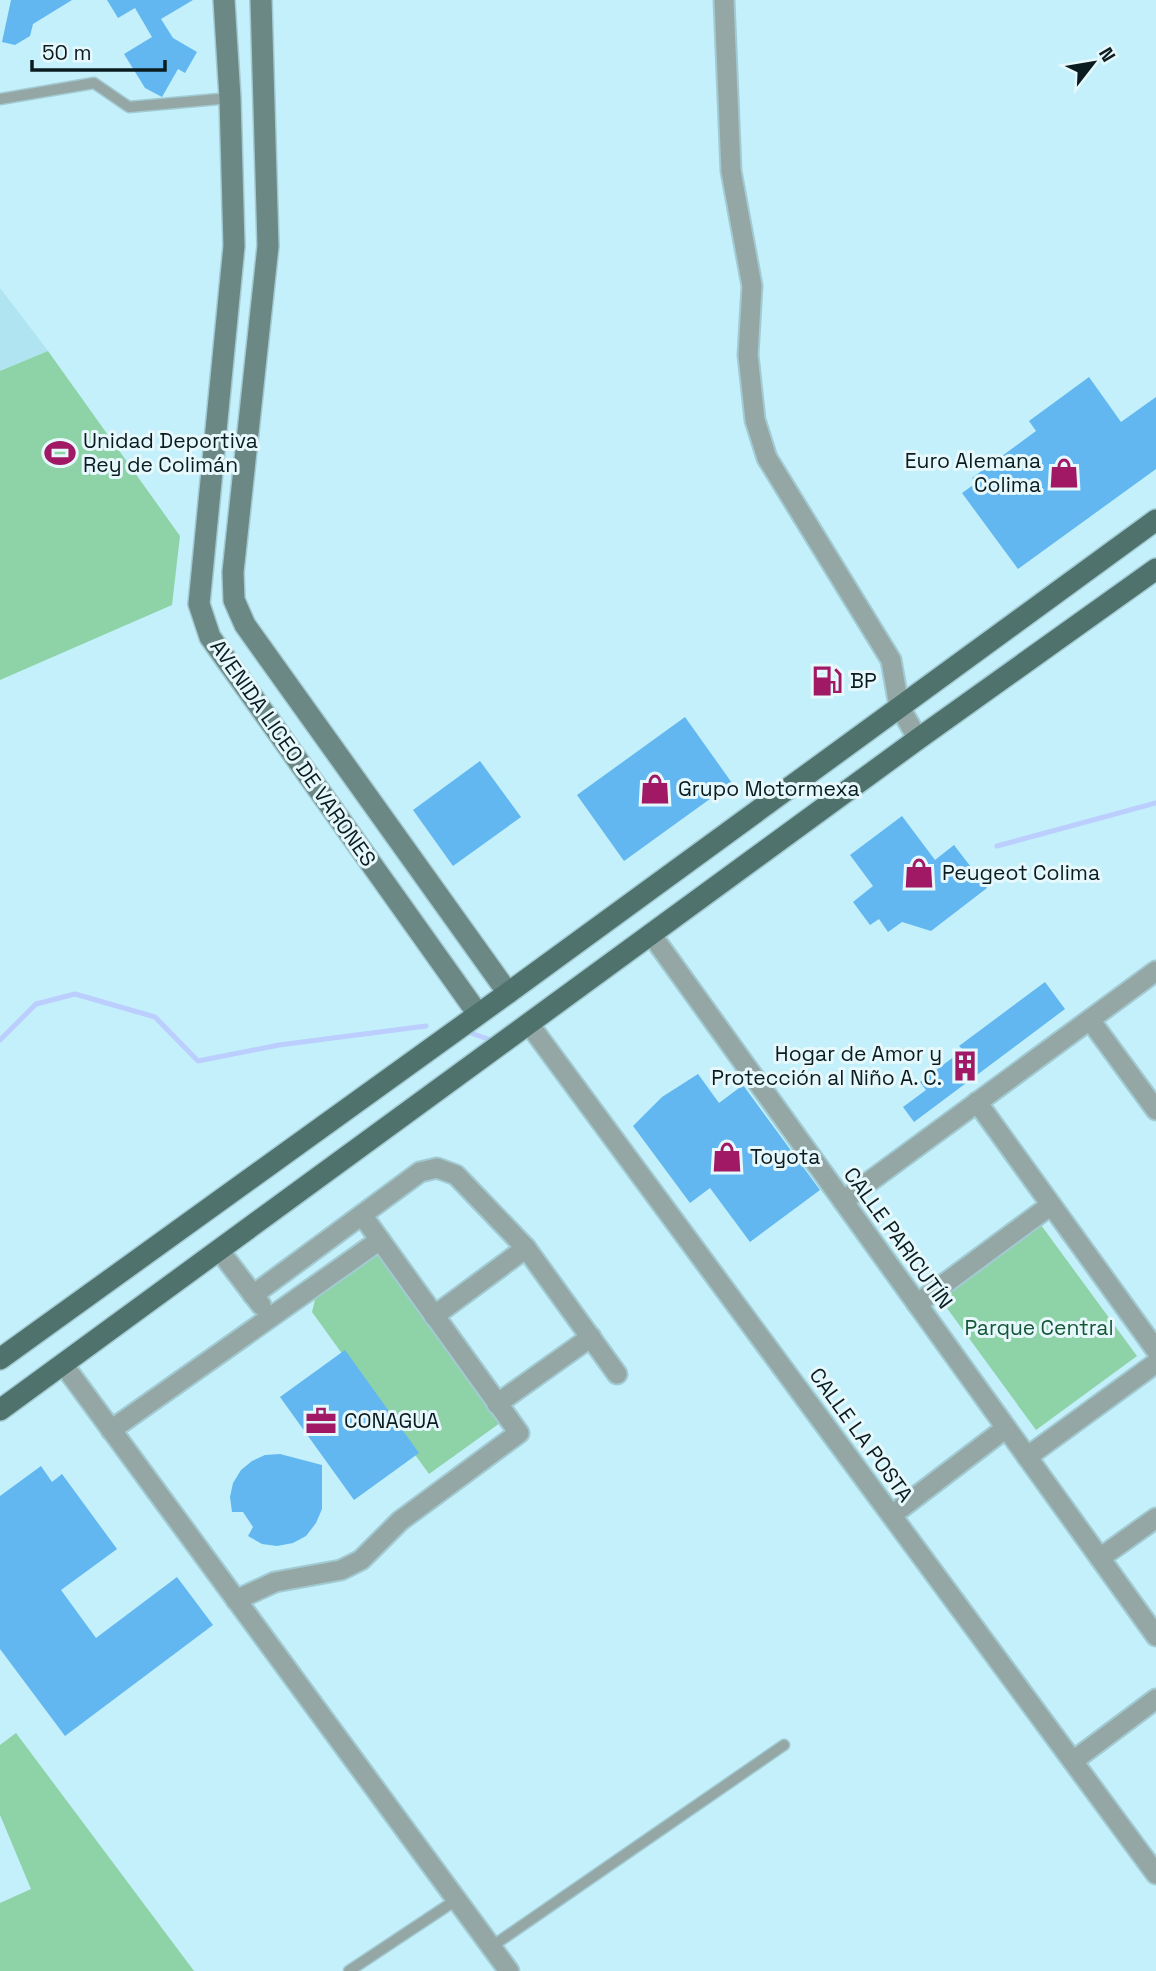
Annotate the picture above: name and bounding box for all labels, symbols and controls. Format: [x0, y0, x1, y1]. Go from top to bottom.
scale bar [32, 28, 164, 72]
north arrow [1058, 28, 1128, 98]
text: 50 m [42, 39, 92, 66]
text: N [1093, 43, 1121, 66]
place label: Unidad Deportiva Rey de Colimán [83, 427, 258, 478]
sports icon: Unidad Deportiva Rey de Colimán [43, 436, 77, 470]
place label: Euro Alemana Colima [905, 447, 1041, 498]
shop icon: Euro Alemana Colima [1047, 456, 1081, 490]
street label: AVENIDA LICEO DE VARONES [205, 634, 382, 872]
fuel station icon: BP [810, 664, 844, 698]
place label: BP [850, 667, 877, 694]
shop icon: Grupo Motormexa [638, 772, 672, 806]
place label: Grupo Motormexa [678, 775, 860, 802]
shop icon: Peugeot Colima [902, 856, 936, 890]
place label: Peugeot Colima [942, 859, 1100, 886]
place label: Hogar de Amor y Protección al Niño A. C. [711, 1040, 942, 1091]
building icon: Hogar de Amor y Protección al Niño A. C. [948, 1049, 982, 1083]
shop icon: Toyota [710, 1140, 744, 1174]
place label: Toyota [750, 1143, 820, 1170]
street label: CALLE PARICUTÍN [838, 1162, 959, 1314]
park label: Parque Central [964, 1314, 1114, 1341]
street label: CALLE LA POSTA [804, 1362, 919, 1507]
office icon: CONAGUA [304, 1404, 338, 1438]
place label: CONAGUA [344, 1407, 439, 1434]

